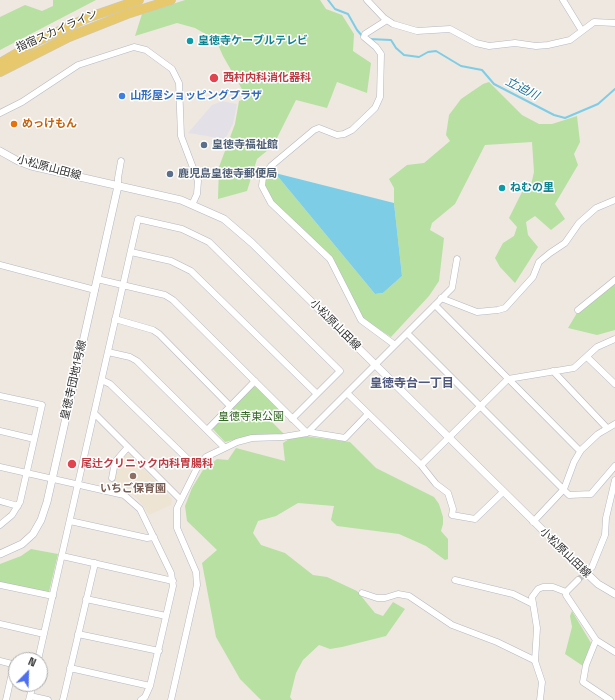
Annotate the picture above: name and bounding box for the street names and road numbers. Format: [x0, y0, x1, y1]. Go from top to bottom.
street label: 指宿スカイライン [14, 7, 100, 55]
street label: 小松原山田線 [15, 153, 83, 183]
street label: 小松原山田線 [307, 297, 363, 353]
street label: 皇徳寺団地1号線 [58, 339, 90, 421]
street label: 小松原山田線 [537, 525, 593, 581]

